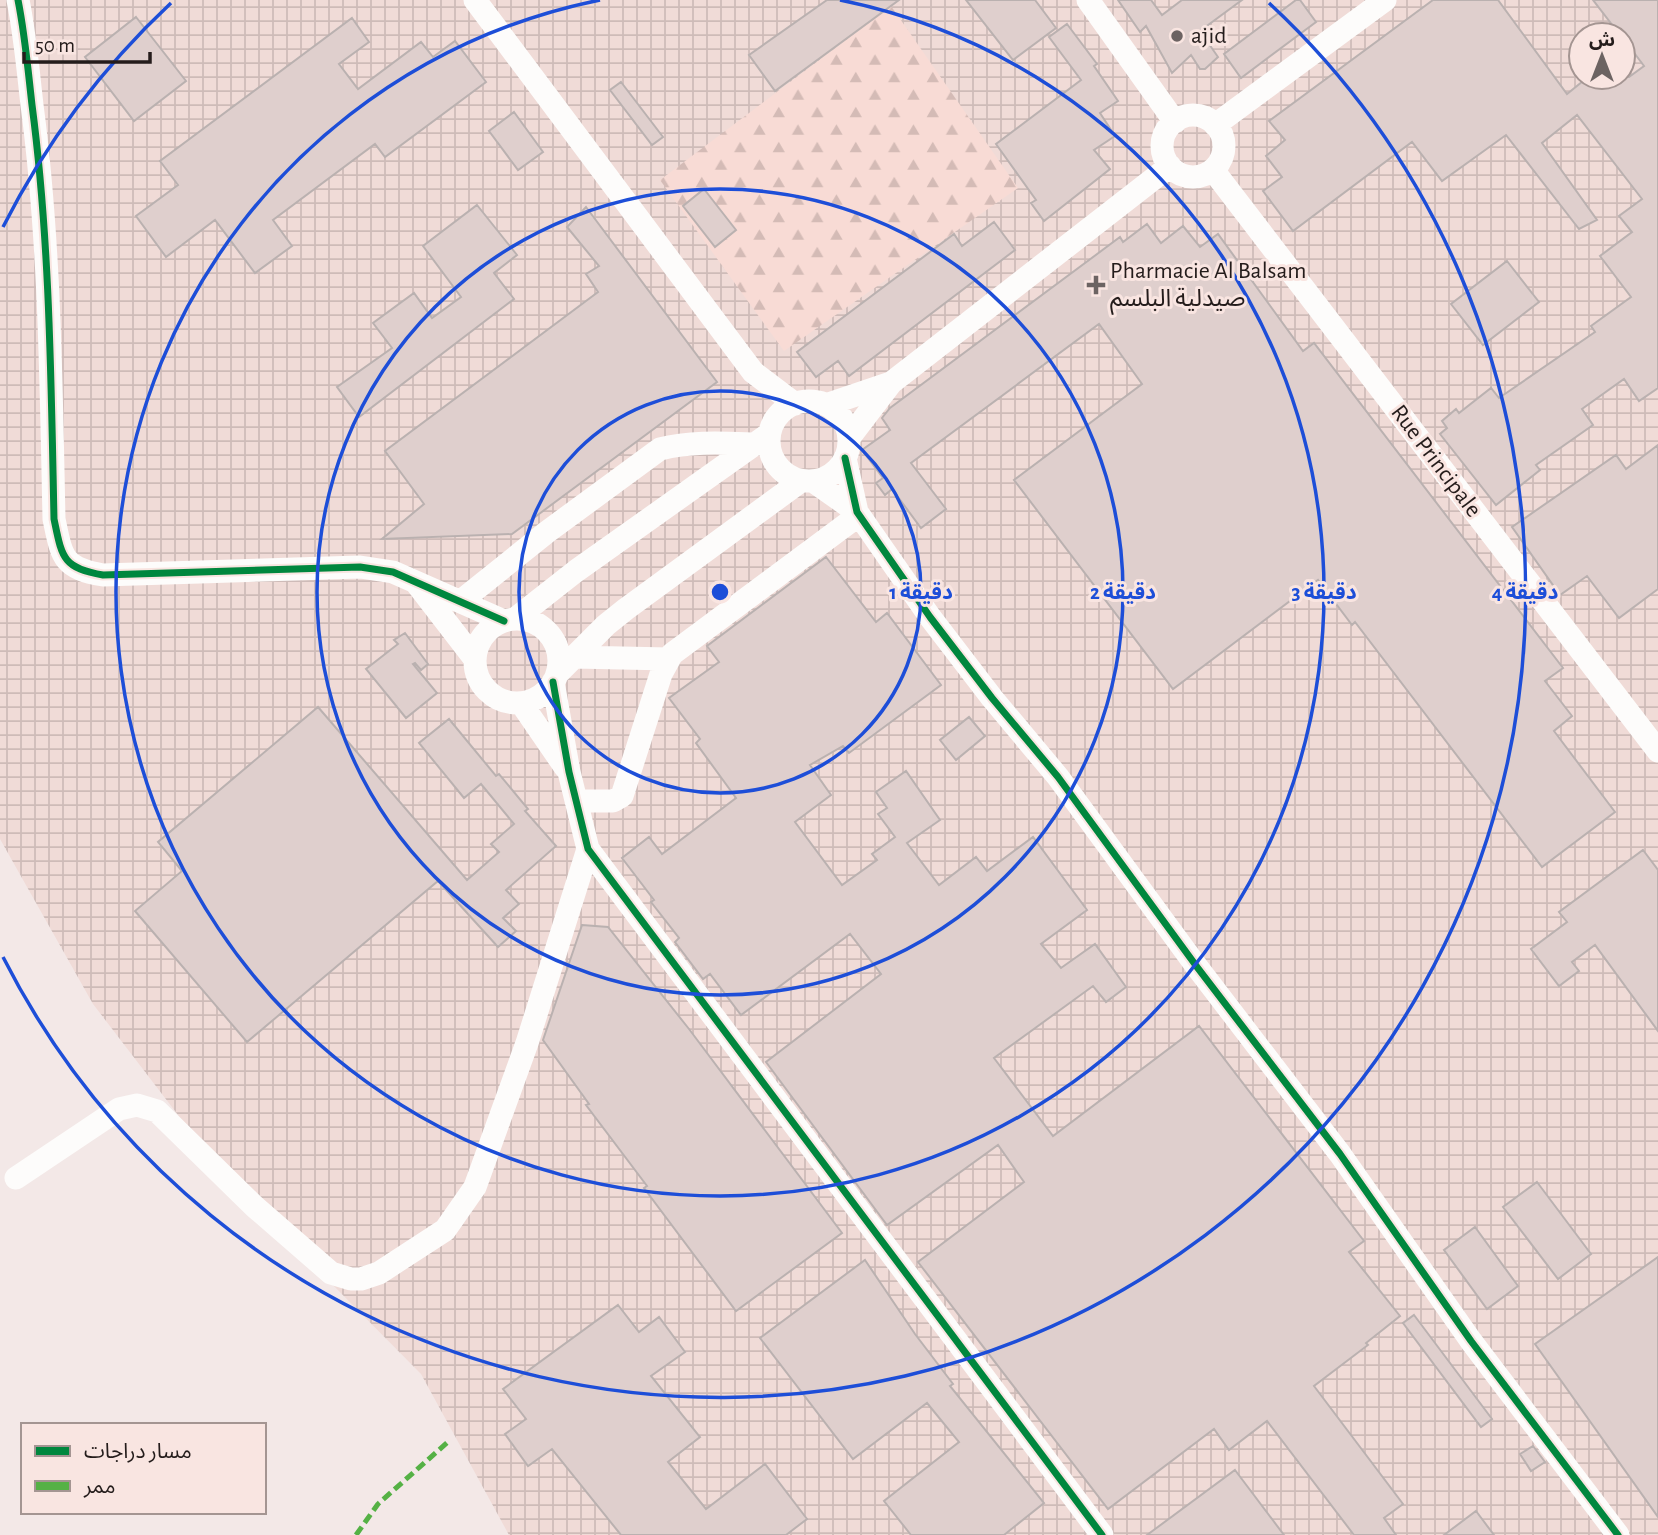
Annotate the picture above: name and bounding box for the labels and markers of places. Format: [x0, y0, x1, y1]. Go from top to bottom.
place label: ajid [1191, 24, 1227, 48]
marker: ajid [1169, 28, 1185, 44]
place label: Pharmacie Al Balsam صيدلية البلسم [1110, 259, 1307, 315]
marker: Pharmacie Al Balsam صيدلية البلسم [1088, 277, 1104, 293]
centre of rings [708, 580, 732, 604]

